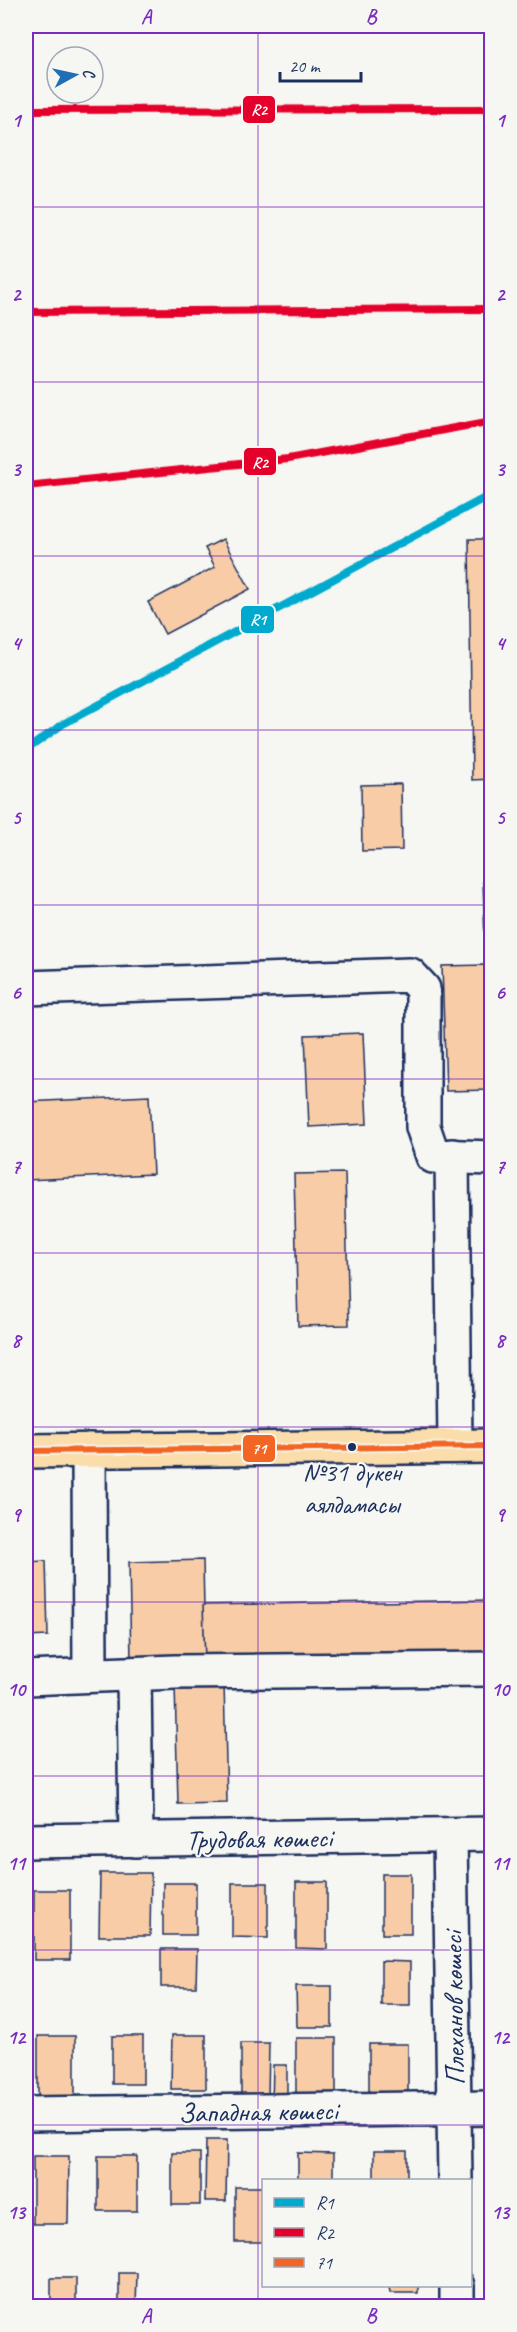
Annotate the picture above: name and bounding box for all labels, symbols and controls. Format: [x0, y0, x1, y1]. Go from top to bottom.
text: A [141, 4, 153, 29]
text: B [366, 4, 378, 29]
north arrow [45, 45, 105, 105]
scale bar [280, 45, 361, 83]
text: 20 m [289, 55, 322, 77]
text: С [78, 68, 100, 80]
line badge: R2 [242, 95, 276, 124]
text: R2 [251, 100, 269, 120]
text: 1 [12, 108, 23, 133]
text: 1 [496, 108, 507, 133]
text: 2 [12, 282, 23, 307]
text: 2 [496, 282, 507, 307]
line badge: R2 [243, 447, 277, 476]
text: R2 [252, 453, 270, 473]
text: 3 [12, 457, 23, 482]
text: 3 [496, 457, 507, 482]
line badge: R1 [240, 605, 275, 634]
text: R1 [250, 610, 268, 630]
text: 4 [12, 631, 24, 656]
text: 4 [496, 631, 508, 656]
text: 5 [12, 805, 23, 830]
text: 5 [496, 805, 507, 830]
text: 6 [11, 980, 22, 1005]
text: 6 [495, 980, 506, 1005]
text: 7 [12, 1154, 23, 1179]
text: 7 [496, 1154, 507, 1179]
text: 8 [12, 1328, 24, 1353]
text: 8 [496, 1328, 508, 1353]
line badge: 71 [242, 1434, 276, 1463]
text: 71 [252, 1439, 268, 1459]
marker: №31 дүкен аялдамасы [346, 1441, 358, 1453]
place label: №31 дүкен аялдамасы [303, 1456, 403, 1521]
text: 9 [12, 1502, 23, 1527]
text: 9 [496, 1502, 507, 1527]
text: 10 [7, 1677, 27, 1702]
text: 10 [491, 1677, 511, 1702]
street label: Трудовая көшесі [185, 1820, 336, 1857]
text: 11 [7, 1851, 27, 1876]
text: 11 [491, 1851, 511, 1876]
street label: Плеханов көшесі [435, 1927, 472, 2085]
text: 12 [7, 2025, 27, 2050]
text: 12 [491, 2025, 511, 2050]
street label: Западная көшесі [178, 2093, 342, 2130]
legend [262, 2179, 472, 2287]
text: R1 [316, 2192, 335, 2214]
text: 13 [7, 2200, 27, 2225]
text: 13 [491, 2200, 511, 2225]
text: R2 [316, 2222, 336, 2244]
text: 71 [316, 2252, 333, 2274]
text: A [141, 2303, 153, 2328]
text: B [366, 2303, 378, 2328]

